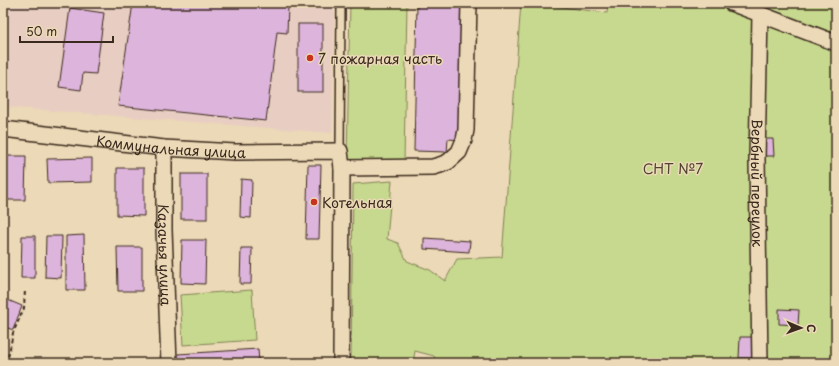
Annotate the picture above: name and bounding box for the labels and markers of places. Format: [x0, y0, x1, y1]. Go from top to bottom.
place label: 7 пожарная часть [318, 48, 442, 69]
marker: 7 пожарная часть [305, 53, 315, 63]
place label: Котельная [322, 192, 392, 213]
marker: Котельная [309, 197, 319, 207]

